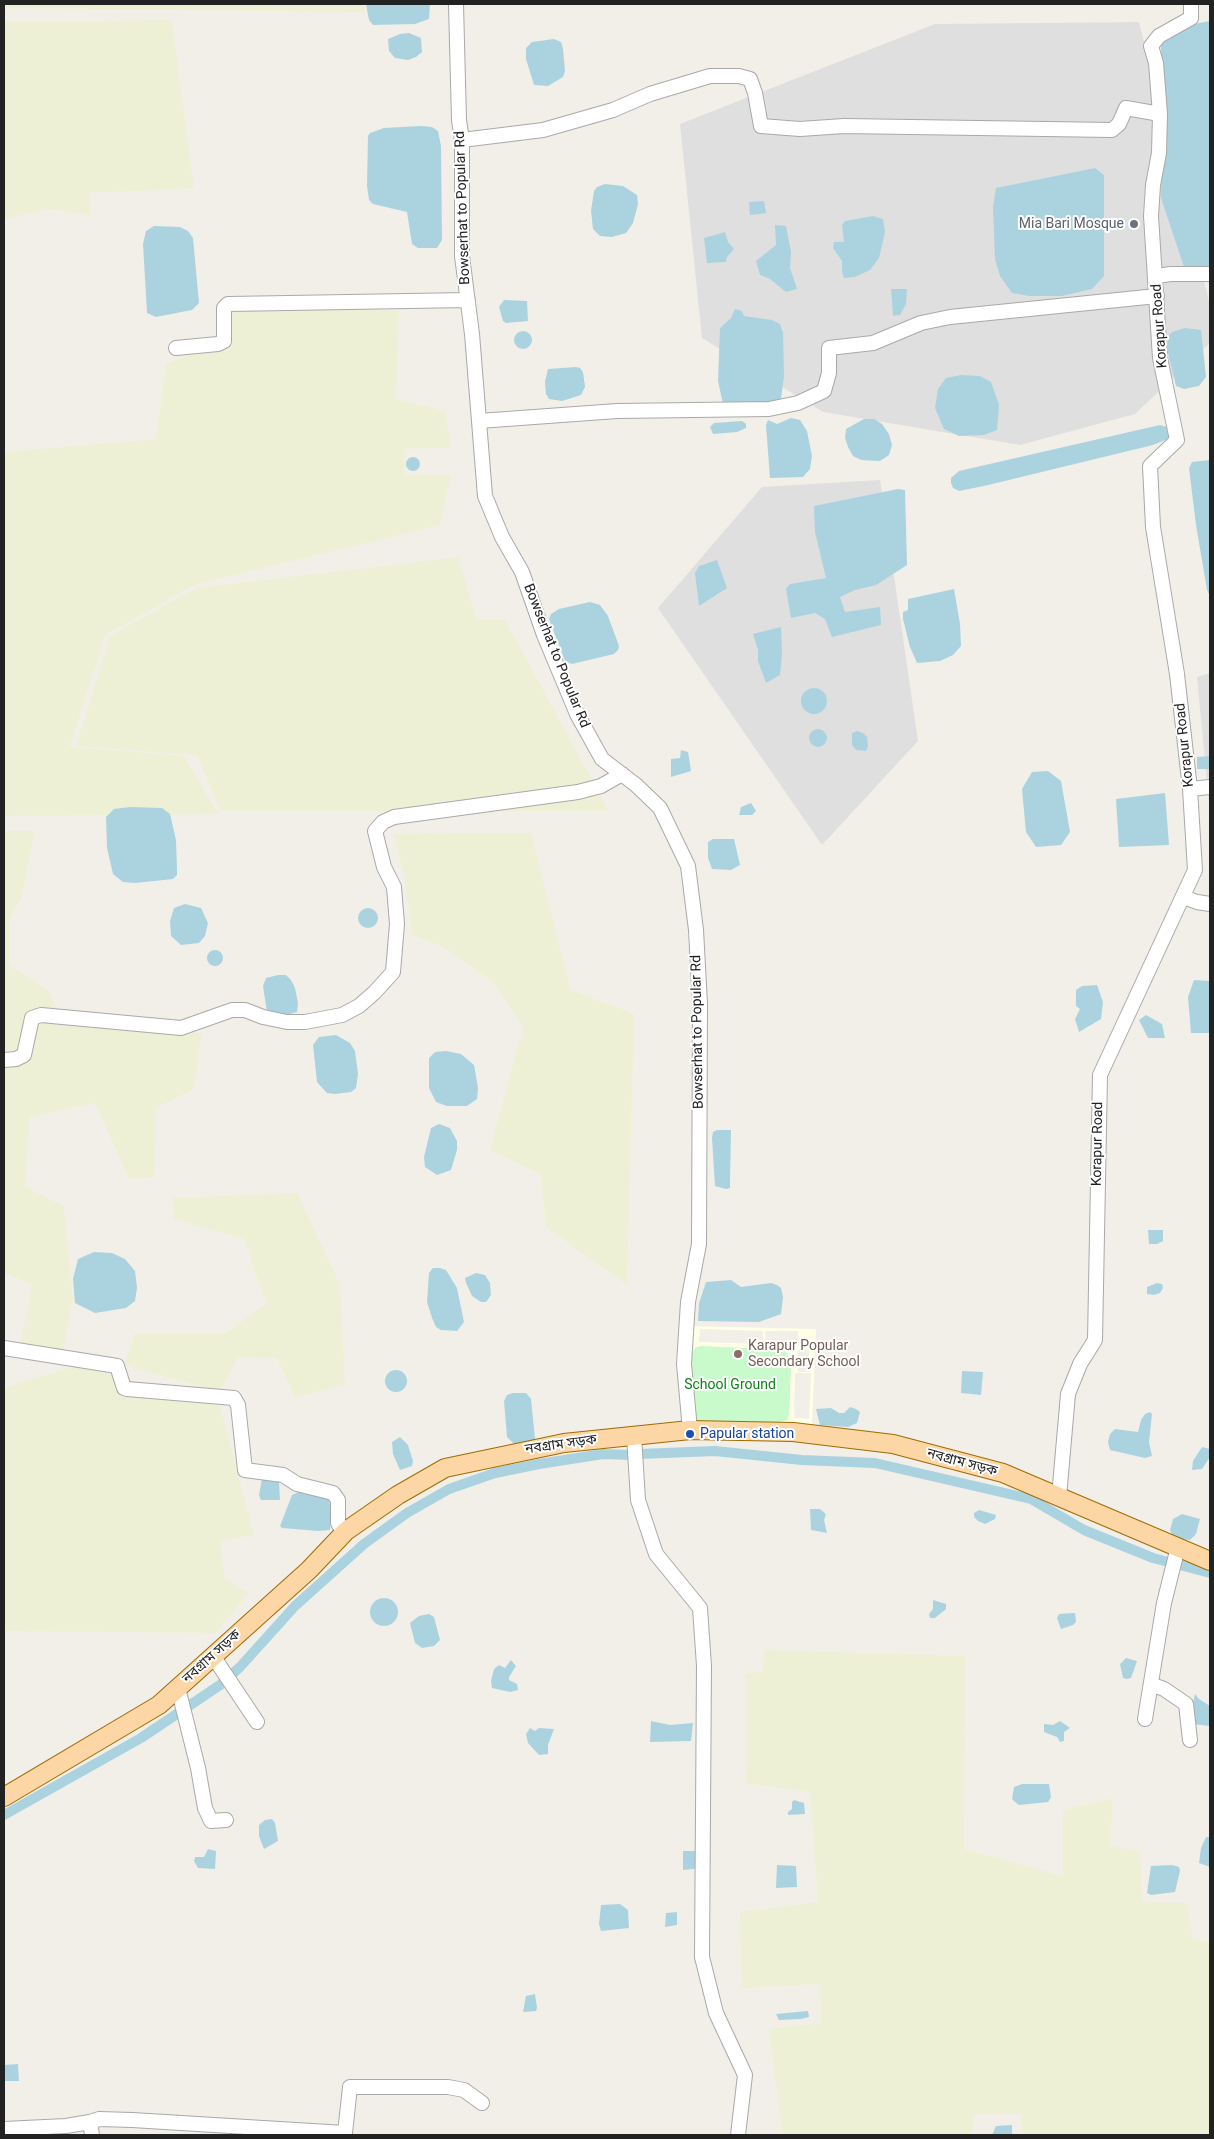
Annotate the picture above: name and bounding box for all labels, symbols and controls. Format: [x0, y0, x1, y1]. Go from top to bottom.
street label: Bowserhat to Popular Rd [452, 131, 474, 285]
place label: Mia Bari Mosque [1019, 216, 1124, 232]
marker: Mia Bari Mosque [1128, 218, 1140, 230]
street label: Korapur Road [1149, 283, 1171, 369]
street label: Bowserhat to Popular Rd [519, 581, 593, 731]
street label: Korapur Road [1172, 702, 1198, 788]
street label: Bowserhat to Popular Rd [688, 955, 708, 1109]
street label: Korapur Road [1089, 1102, 1107, 1186]
place label: Karapur Popular Secondary School [748, 1338, 860, 1370]
marker: Karapur Popular Secondary School [732, 1348, 744, 1360]
park label: School Ground [684, 1377, 776, 1393]
place label: Papular station [700, 1426, 794, 1442]
marker: Papular station [684, 1428, 696, 1440]
street label: নবগ্রাম সড়ক [524, 1432, 598, 1458]
street label: নবগ্রাম সড়ক [925, 1446, 999, 1480]
street label: নবগ্রাম সড়ক [180, 1627, 244, 1687]

